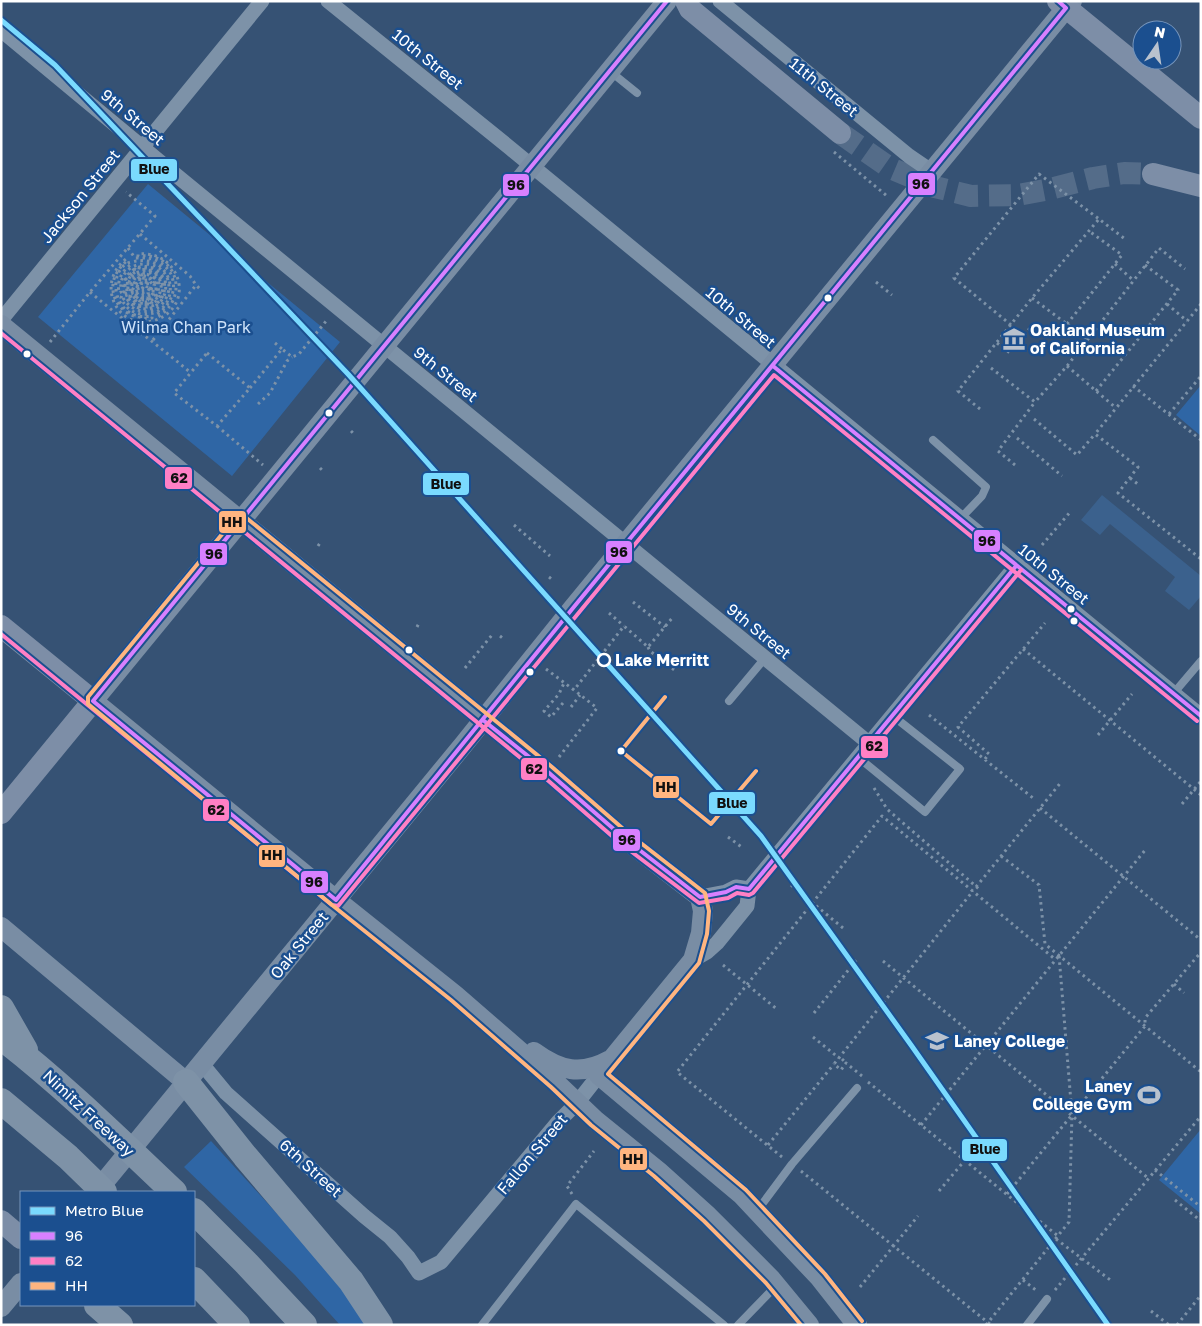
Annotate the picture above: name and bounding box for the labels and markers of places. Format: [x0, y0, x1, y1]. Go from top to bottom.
unlabelled marker [823, 293, 833, 303]
place label: Oakland Museum of California [1030, 320, 1165, 358]
museum icon: Oakland Museum of California [1001, 326, 1027, 352]
unlabelled marker [22, 349, 32, 359]
unlabelled marker [324, 408, 334, 418]
unlabelled marker [1066, 604, 1076, 614]
unlabelled marker [1069, 616, 1079, 626]
unlabelled marker [404, 645, 414, 655]
place label: Lake Merritt [615, 650, 709, 670]
marker: Lake Merritt [597, 653, 611, 667]
unlabelled marker [525, 667, 535, 677]
unlabelled marker [616, 746, 626, 756]
school or university icon: Laney College [924, 1028, 950, 1054]
place label: Laney College [954, 1031, 1065, 1051]
place label: Laney College Gym [1032, 1076, 1132, 1114]
sports icon: Laney College Gym [1136, 1082, 1162, 1108]

